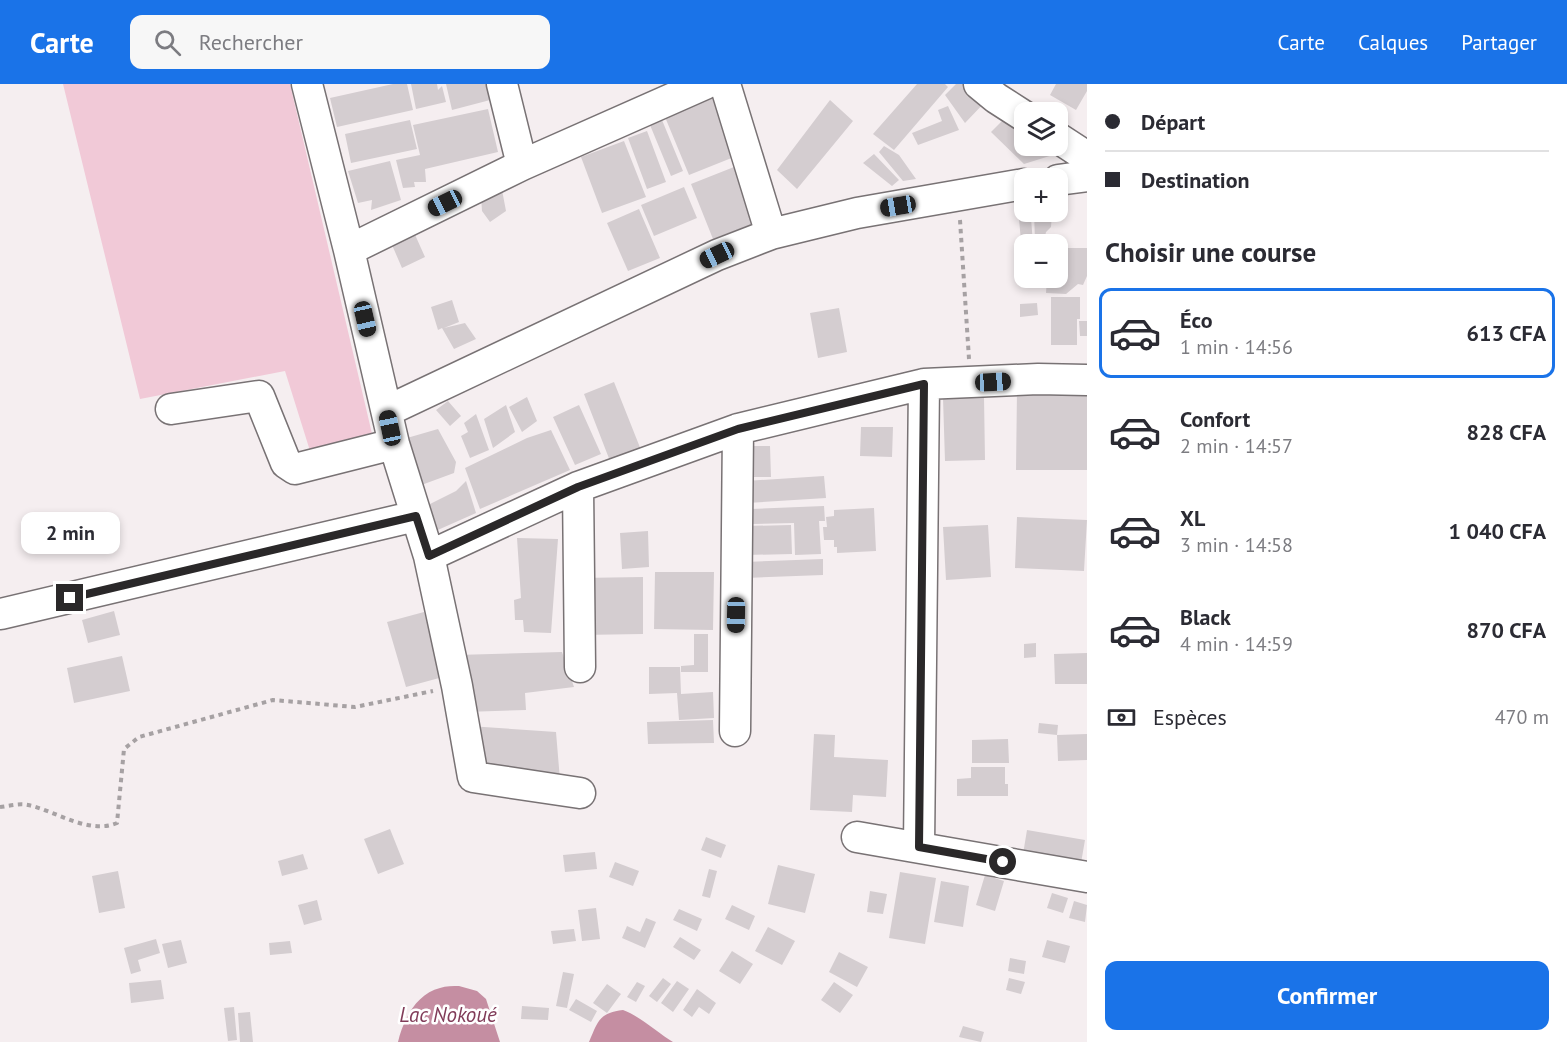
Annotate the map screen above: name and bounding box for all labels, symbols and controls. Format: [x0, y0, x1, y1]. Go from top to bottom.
search box [130, 15, 550, 69]
text: Carte [30, 24, 94, 61]
icon: search [151, 26, 184, 59]
text: Rechercher [199, 28, 303, 56]
text: Carte [1278, 29, 1325, 56]
text: Calques [1358, 29, 1428, 56]
text: Partager [1461, 29, 1537, 56]
map controls [1014, 102, 1068, 288]
button: layers [1014, 102, 1068, 156]
text: Départ [1141, 108, 1205, 136]
text: Destination [1141, 166, 1250, 194]
button: + [1014, 168, 1068, 222]
car [425, 187, 465, 219]
car [879, 194, 917, 218]
button: − [1014, 234, 1068, 288]
text: Choisir une course [1105, 235, 1316, 269]
car [697, 239, 737, 271]
car [352, 299, 378, 339]
icon: car [1108, 306, 1162, 360]
text: Éco [1180, 306, 1212, 334]
text: 613 CFA [1467, 319, 1546, 347]
text: 1 min · 14:56 [1180, 334, 1293, 360]
car [975, 372, 1011, 392]
icon: car [1108, 405, 1162, 459]
text: Confort [1180, 405, 1250, 433]
car [377, 409, 403, 447]
text: 828 CFA [1467, 418, 1546, 446]
text: 2 min · 14:57 [1180, 433, 1293, 459]
icon: car [1108, 504, 1162, 558]
text: XL [1180, 504, 1205, 532]
callout: 2 min [20, 511, 119, 553]
text: 1 040 CFA [1448, 517, 1546, 545]
text: 2 min [46, 520, 95, 546]
text: 3 min · 14:58 [1180, 532, 1293, 558]
route end [56, 584, 83, 611]
car [727, 597, 745, 633]
icon: car [1108, 603, 1162, 657]
text: Black [1180, 603, 1231, 631]
text: 870 CFA [1467, 616, 1546, 644]
text: 4 min · 14:59 [1180, 631, 1293, 657]
icon: cash [1105, 701, 1138, 734]
text: Espèces [1153, 703, 1227, 731]
text: 470 m [1495, 704, 1549, 730]
route start [989, 848, 1016, 875]
button: Confirmer [1105, 961, 1549, 1030]
water label: Lac Nokoué [399, 1001, 497, 1028]

